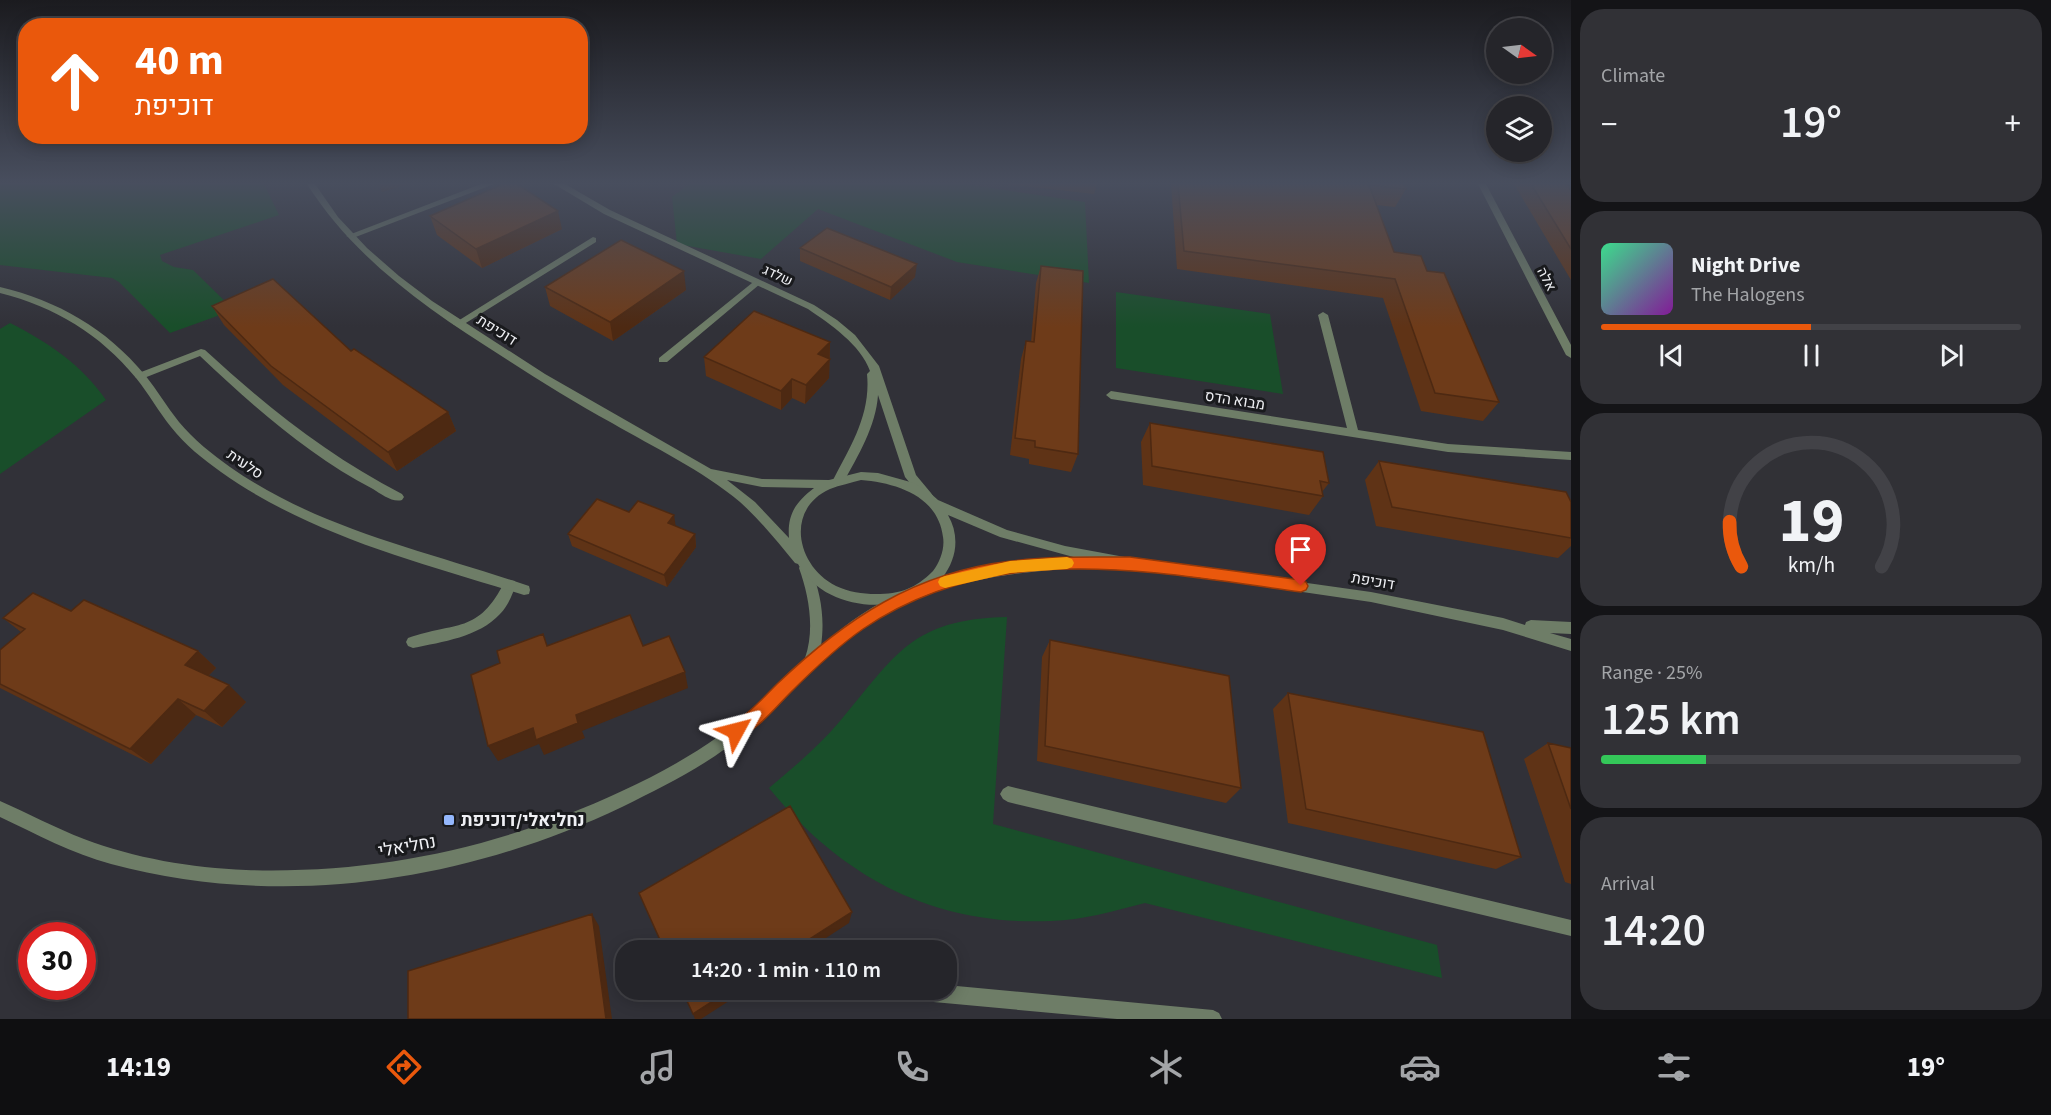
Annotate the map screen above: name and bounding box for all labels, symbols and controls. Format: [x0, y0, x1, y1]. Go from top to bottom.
north arrow [1486, 18, 1552, 84]
map controls [1486, 18, 1552, 162]
text: 40 m [135, 31, 224, 91]
icon: ahead [36, 42, 114, 120]
text: Climate [1601, 62, 1665, 90]
text: דוכיפת [135, 87, 213, 126]
text: 19° [1780, 91, 1842, 155]
button: layers [1486, 96, 1552, 162]
text: − [1601, 101, 1617, 148]
text: + [2005, 101, 2021, 148]
text: Night Drive [1691, 249, 1800, 281]
street label: שלדג [759, 260, 796, 292]
street label: אלה [1532, 264, 1561, 295]
text: The Halogens [1691, 281, 1805, 309]
street label: דוכיפת [473, 310, 521, 351]
icon: previous [1655, 339, 1688, 372]
icon: pause [1795, 339, 1828, 372]
icon: next [1935, 339, 1968, 372]
street label: מבוא הדס [1203, 385, 1267, 416]
street label: סלעית [222, 445, 267, 484]
text: 19 [1778, 477, 1844, 566]
pin [1275, 524, 1326, 586]
icon: arrive [1284, 533, 1317, 566]
text: km/h [1787, 550, 1835, 581]
street label: דוכיפת [1350, 567, 1396, 596]
text: Range · 25% [1601, 659, 1702, 687]
text: 125 km [1601, 688, 1741, 752]
position arrow [704, 699, 768, 763]
place label: נחליאלי/דוכיפת [461, 808, 585, 833]
marker: נחליאלי/דוכיפת [442, 813, 456, 827]
street label: נחליאלי [376, 829, 438, 864]
text: Arrival [1601, 870, 1655, 898]
text: 14:20 [1601, 899, 1706, 963]
speed limit sign: 30 [18, 922, 96, 1000]
text: 14:20 · 1 min · 110 m [691, 954, 881, 986]
icon: directions [383, 1046, 425, 1088]
icon: music [637, 1046, 679, 1088]
icon: phone [891, 1046, 933, 1088]
icon: climate [1145, 1046, 1187, 1088]
icon: car [1399, 1046, 1441, 1088]
icon: filters [1653, 1046, 1695, 1088]
text: 14:19 [106, 1048, 171, 1087]
text: 19° [1907, 1048, 1945, 1087]

